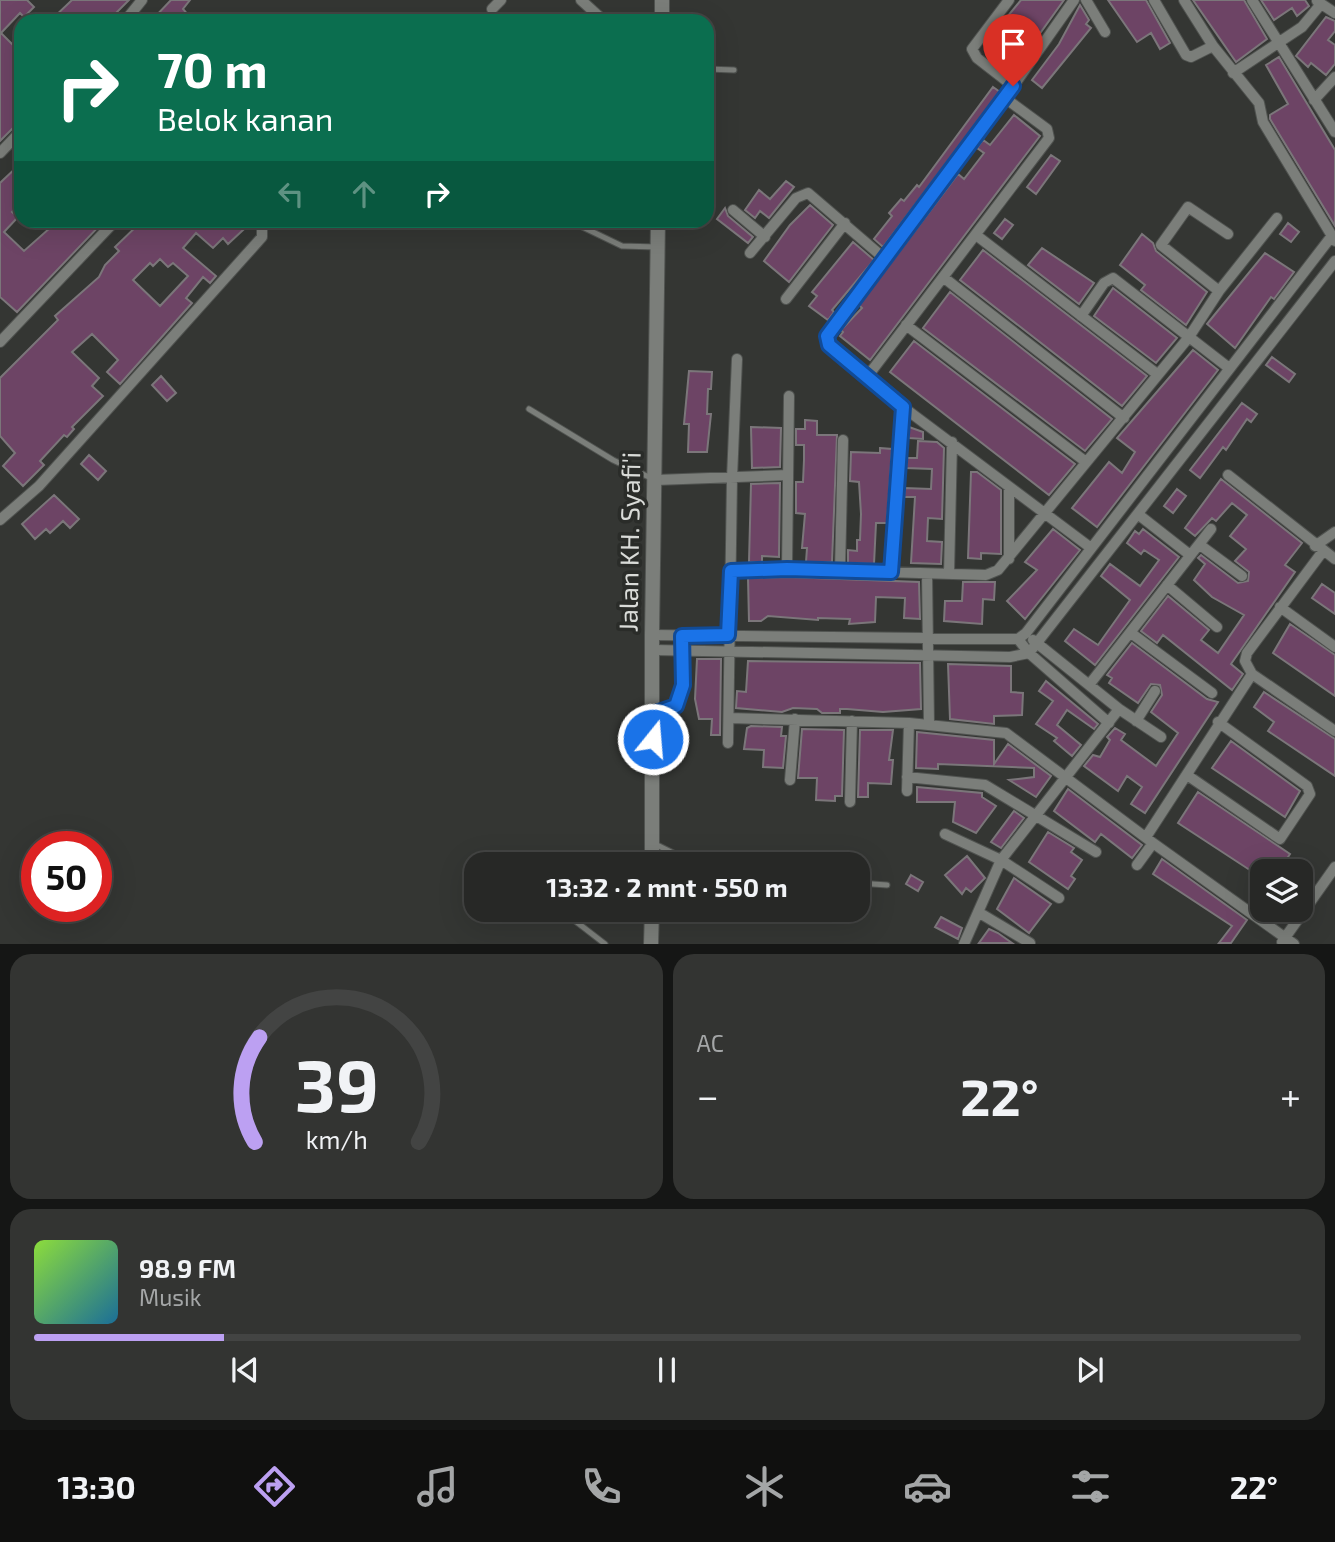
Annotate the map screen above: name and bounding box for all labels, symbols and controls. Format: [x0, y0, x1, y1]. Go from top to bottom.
pin [983, 14, 1043, 86]
icon: arrive [994, 25, 1032, 63]
text: 70 m [157, 39, 268, 98]
icon: right [42, 42, 133, 133]
text: Belok kanan [157, 99, 333, 137]
icon: left [272, 175, 310, 213]
icon: ahead [345, 175, 383, 213]
icon: right [418, 175, 456, 213]
street label: Jalan KH. Syafi'i [611, 452, 646, 632]
position arrow [616, 702, 690, 776]
speed limit sign: 50 [21, 831, 112, 922]
map controls [1250, 859, 1313, 922]
button: layers [1250, 859, 1313, 922]
text: 13:32 · 2 mnt · 550 m [546, 871, 788, 902]
text: AC [697, 1029, 724, 1057]
text: 39 [294, 1040, 378, 1128]
text: 22° [960, 1064, 1039, 1126]
text: − [697, 1072, 719, 1118]
text: + [1280, 1072, 1301, 1118]
text: km/h [305, 1124, 367, 1154]
text: 98.9 FM [139, 1252, 236, 1283]
text: Musik [139, 1283, 201, 1311]
icon: previous [226, 1351, 264, 1389]
icon: pause [648, 1351, 686, 1389]
icon: next [1071, 1351, 1109, 1389]
icon: directions [250, 1462, 299, 1511]
icon: music [413, 1462, 462, 1511]
icon: phone [577, 1462, 626, 1511]
icon: climate [740, 1462, 789, 1511]
icon: car [903, 1462, 952, 1511]
icon: filters [1066, 1462, 1115, 1511]
text: 13:30 [57, 1467, 136, 1505]
text: 22° [1230, 1467, 1278, 1505]

